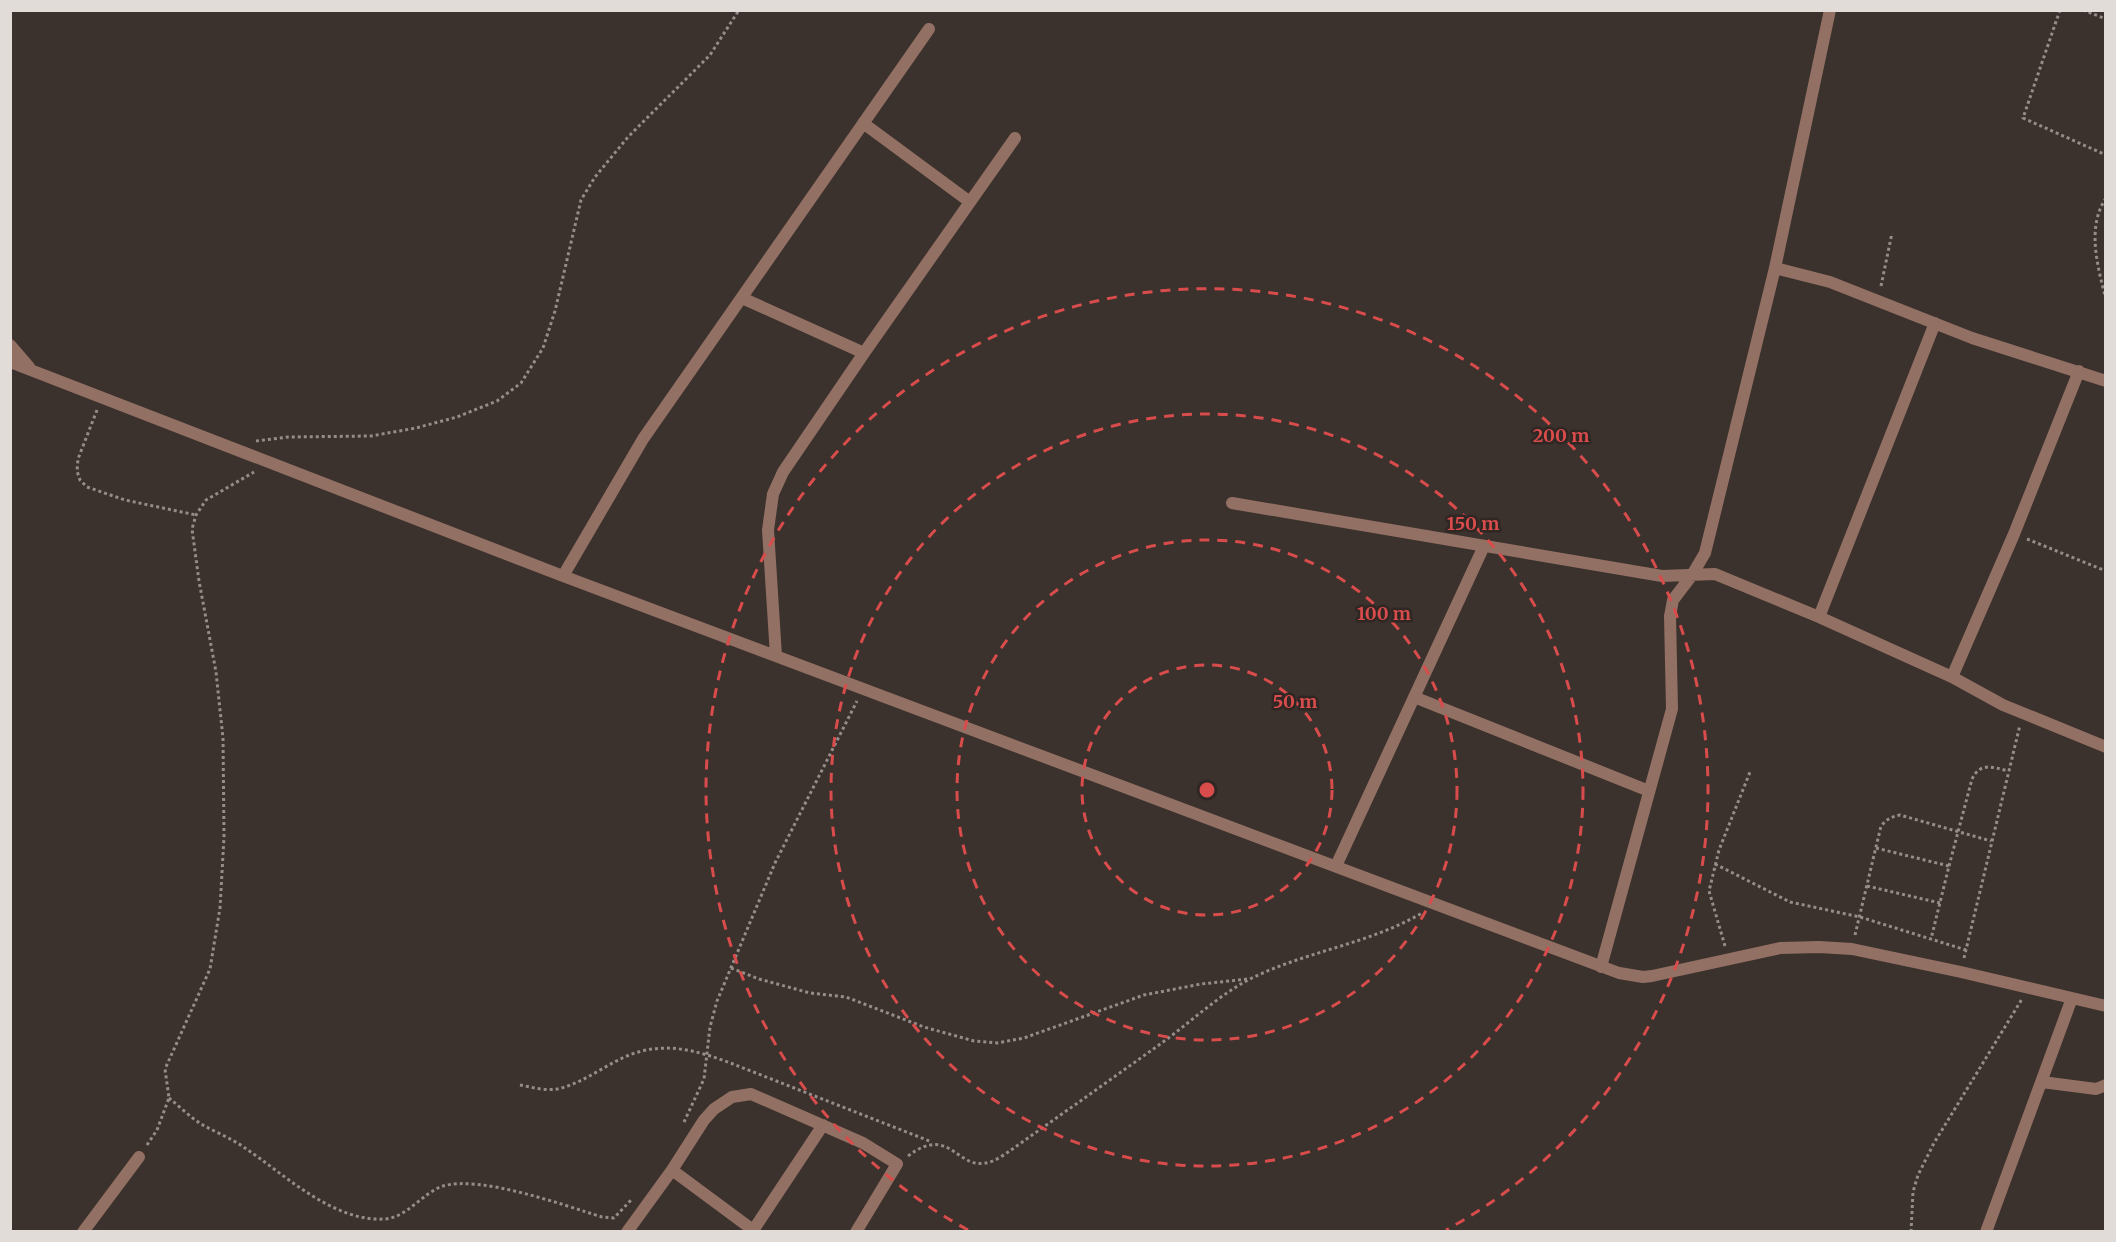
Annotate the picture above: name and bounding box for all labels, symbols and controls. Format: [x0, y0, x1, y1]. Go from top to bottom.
text: 200 m [1533, 424, 1589, 447]
text: 150 m [1447, 512, 1499, 535]
text: 100 m [1357, 602, 1411, 625]
text: 50 m [1273, 690, 1317, 713]
centre of rings [1197, 780, 1217, 800]

